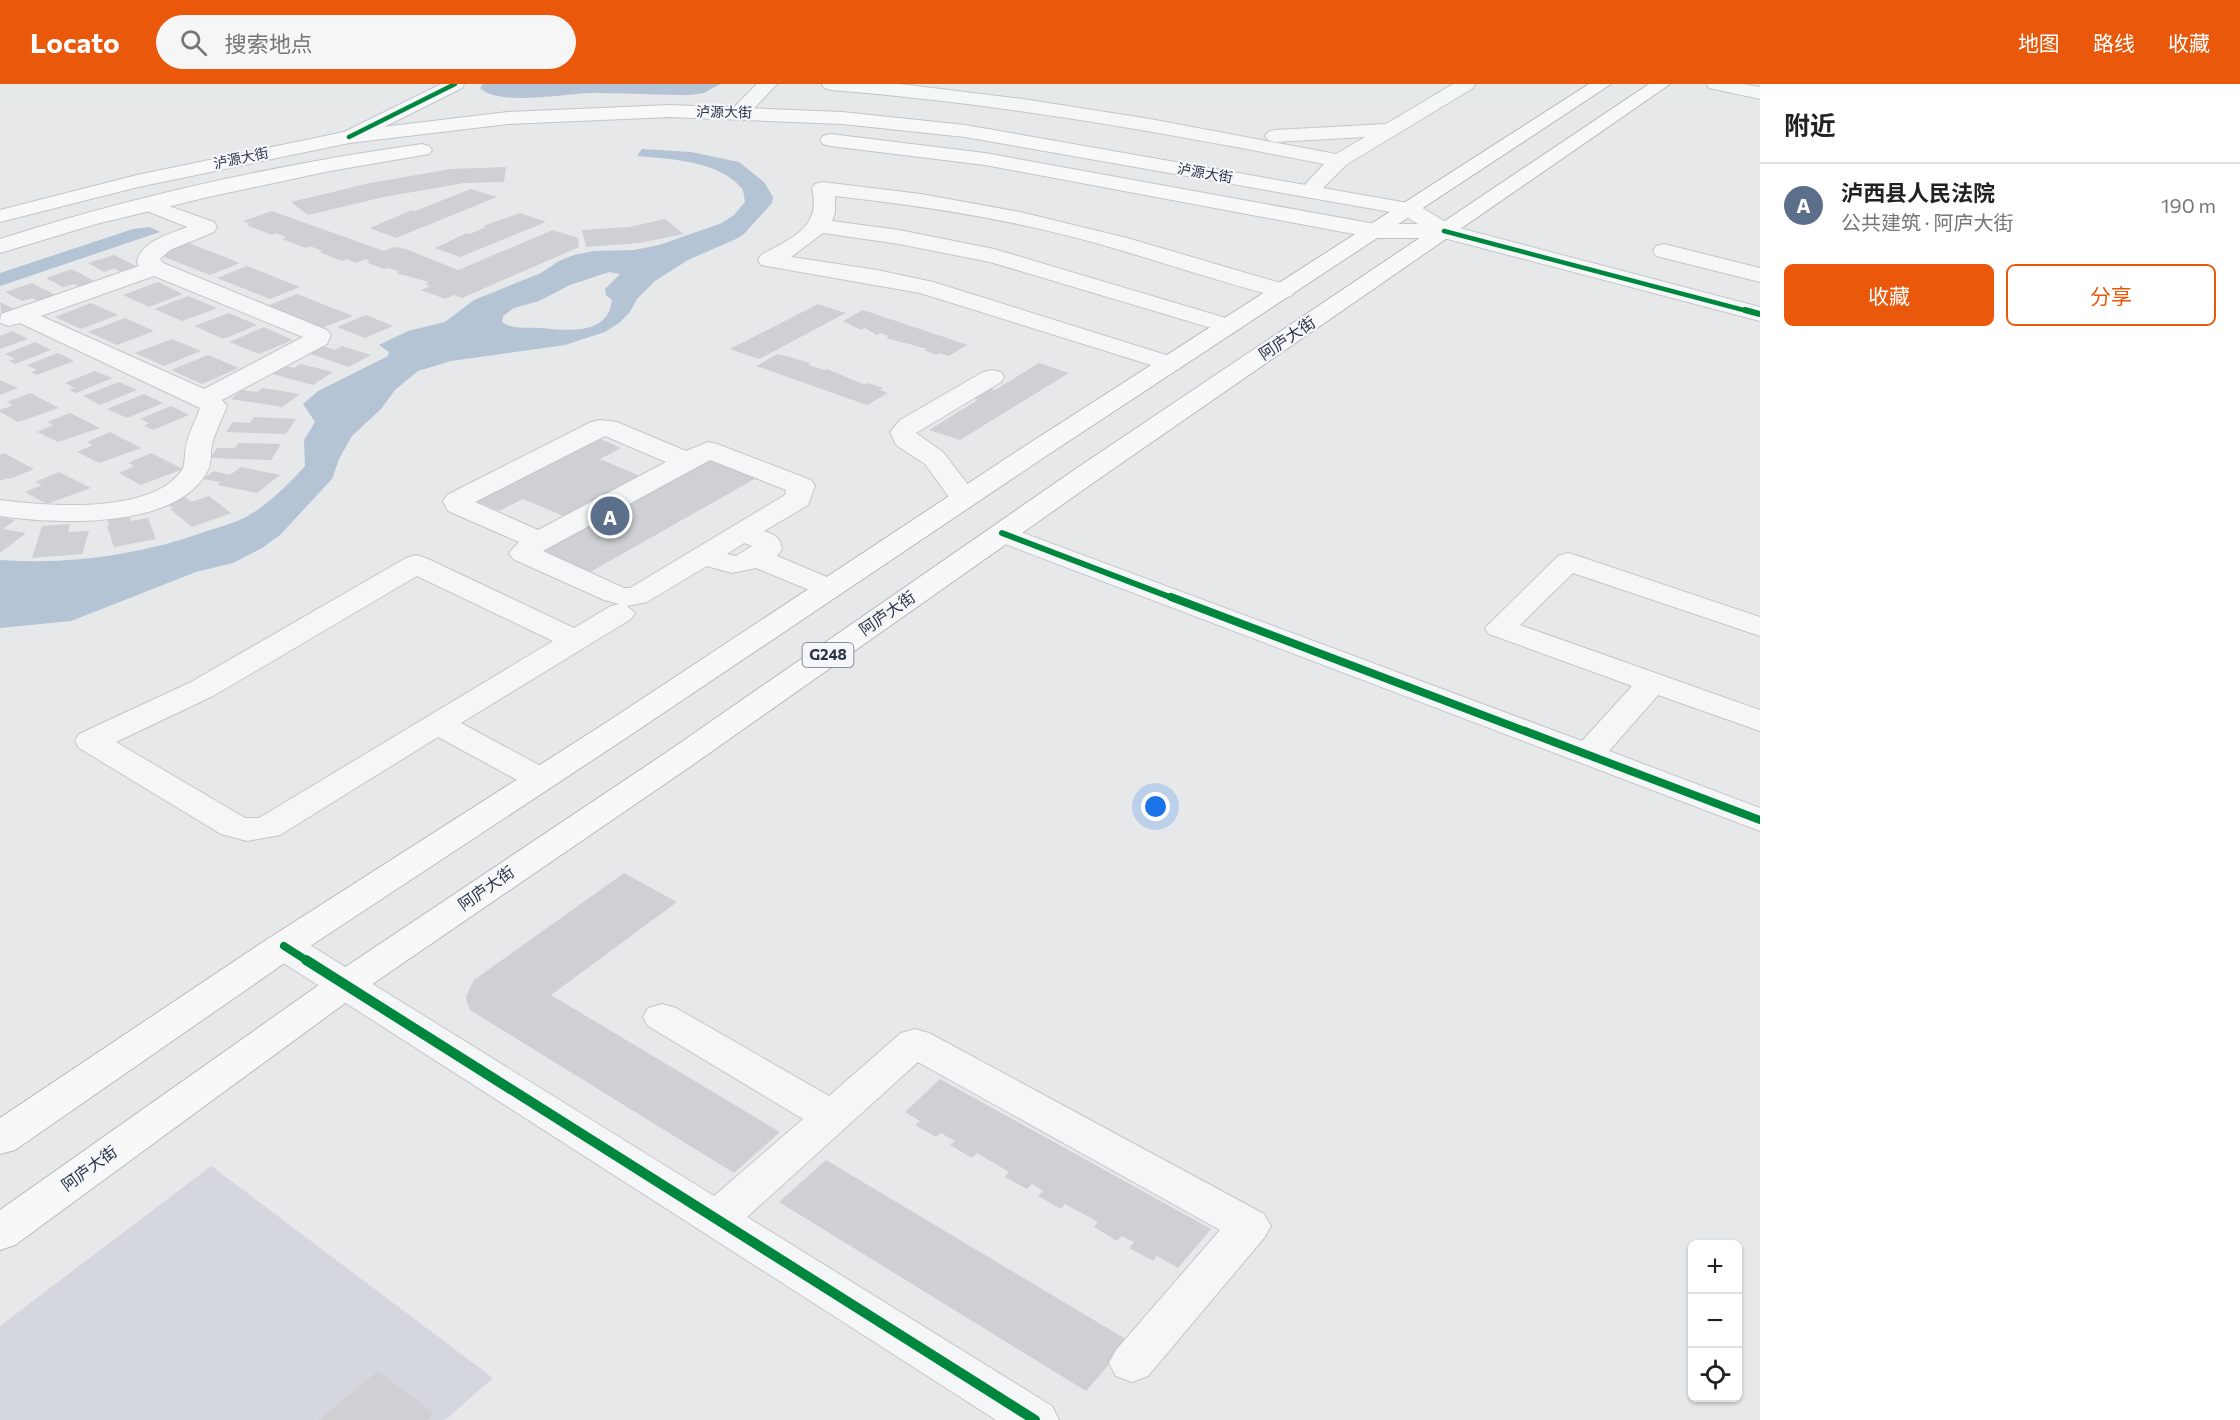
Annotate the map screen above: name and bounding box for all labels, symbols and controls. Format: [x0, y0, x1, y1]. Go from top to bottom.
search box [156, 15, 576, 69]
text: Locato [30, 25, 120, 59]
icon: search [177, 26, 210, 59]
text: 搜索地点 [225, 30, 313, 57]
text: 地图 [2018, 30, 2060, 55]
text: 路线 [2093, 30, 2135, 55]
text: 收藏 [2168, 30, 2210, 55]
street label: 泸源大街 [696, 103, 752, 120]
text: 附近 [1784, 109, 1836, 140]
street label: 泸源大街 [212, 143, 270, 172]
street label: 泸源大街 [1176, 159, 1234, 186]
text: 泸西县人民法院 [1841, 179, 1995, 206]
text: A [1796, 193, 1811, 217]
text: 190 m [2161, 193, 2216, 217]
text: 公共建筑 · 阿庐大街 [1841, 210, 2013, 234]
button: 收藏 [1784, 264, 1994, 326]
button: 分享 [2006, 264, 2216, 326]
street label: 阿庐大街 [1255, 312, 1319, 363]
pin: A [590, 494, 630, 538]
street label: 阿庐大街 [855, 586, 918, 639]
road number: G248 [802, 643, 854, 667]
your location [1141, 792, 1170, 821]
street label: 阿庐大街 [454, 861, 517, 914]
street label: 阿庐大街 [57, 1141, 120, 1194]
map controls [1688, 1240, 1742, 1402]
button: + [1688, 1240, 1742, 1294]
button: − [1688, 1294, 1742, 1348]
button: locate [1688, 1348, 1742, 1402]

